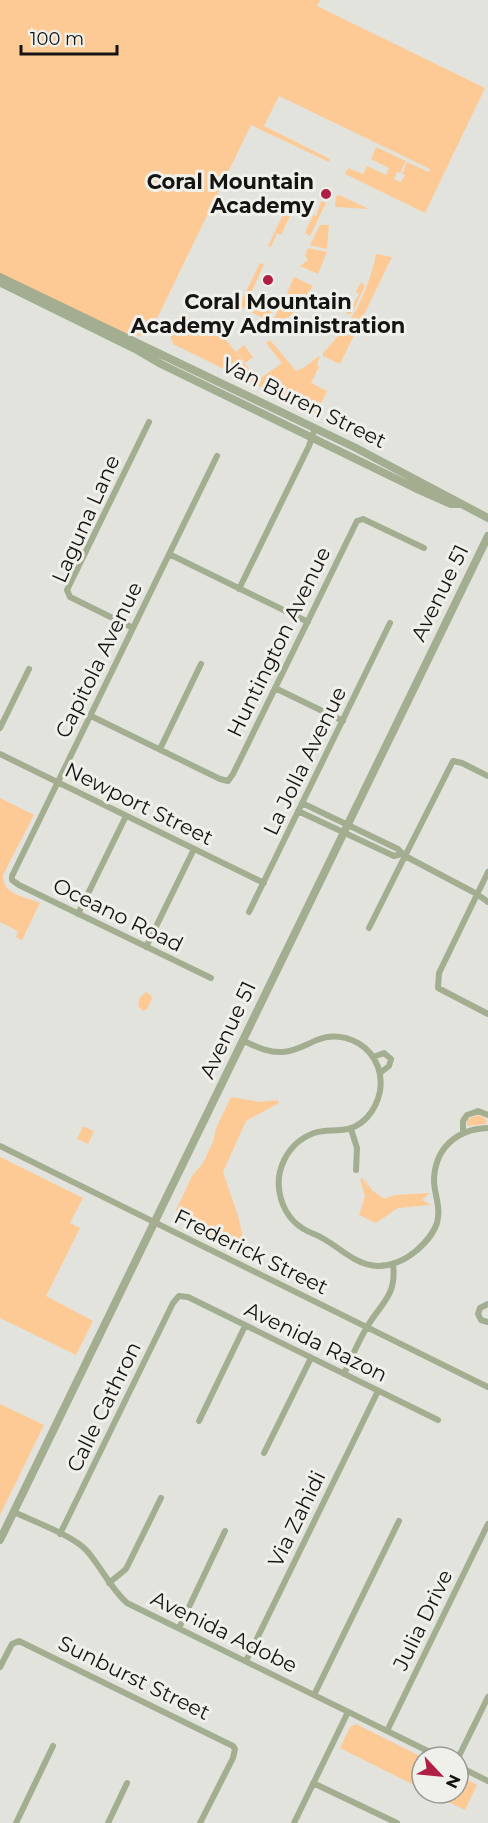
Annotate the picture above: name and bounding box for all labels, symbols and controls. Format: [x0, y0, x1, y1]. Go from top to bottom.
scale bar [21, 18, 117, 56]
text: 100 m [30, 28, 84, 50]
place label: Coral Mountain Academy [147, 169, 314, 218]
marker: Coral Mountain Academy [319, 187, 333, 201]
marker: Coral Mountain Academy Administration [261, 273, 275, 287]
place label: Coral Mountain Academy Administration [130, 289, 405, 338]
street label: Van Buren Street [218, 352, 390, 453]
street label: Laguna Lane [46, 451, 125, 586]
street label: Avenue 51 [405, 540, 474, 645]
street label: Huntington Avenue [222, 543, 335, 741]
street label: Capitola Avenue [50, 577, 147, 742]
street label: La Jolla Avenue [258, 682, 351, 839]
street label: Newport Street [61, 757, 217, 850]
street label: Oceano Road [49, 872, 187, 957]
street label: Avenue 51 [194, 977, 261, 1082]
street label: Frederick Street [170, 1203, 332, 1300]
street label: Avenida Razon [241, 1296, 392, 1387]
street label: Calle Cathron [61, 1338, 146, 1476]
street label: Via Zahidi [263, 1467, 330, 1571]
street label: Julia Drive [387, 1565, 458, 1675]
street label: Avenida Adobe [147, 1585, 301, 1678]
street label: Sunburst Street [54, 1630, 214, 1725]
north arrow [410, 1745, 470, 1805]
text: N [442, 1771, 464, 1791]

